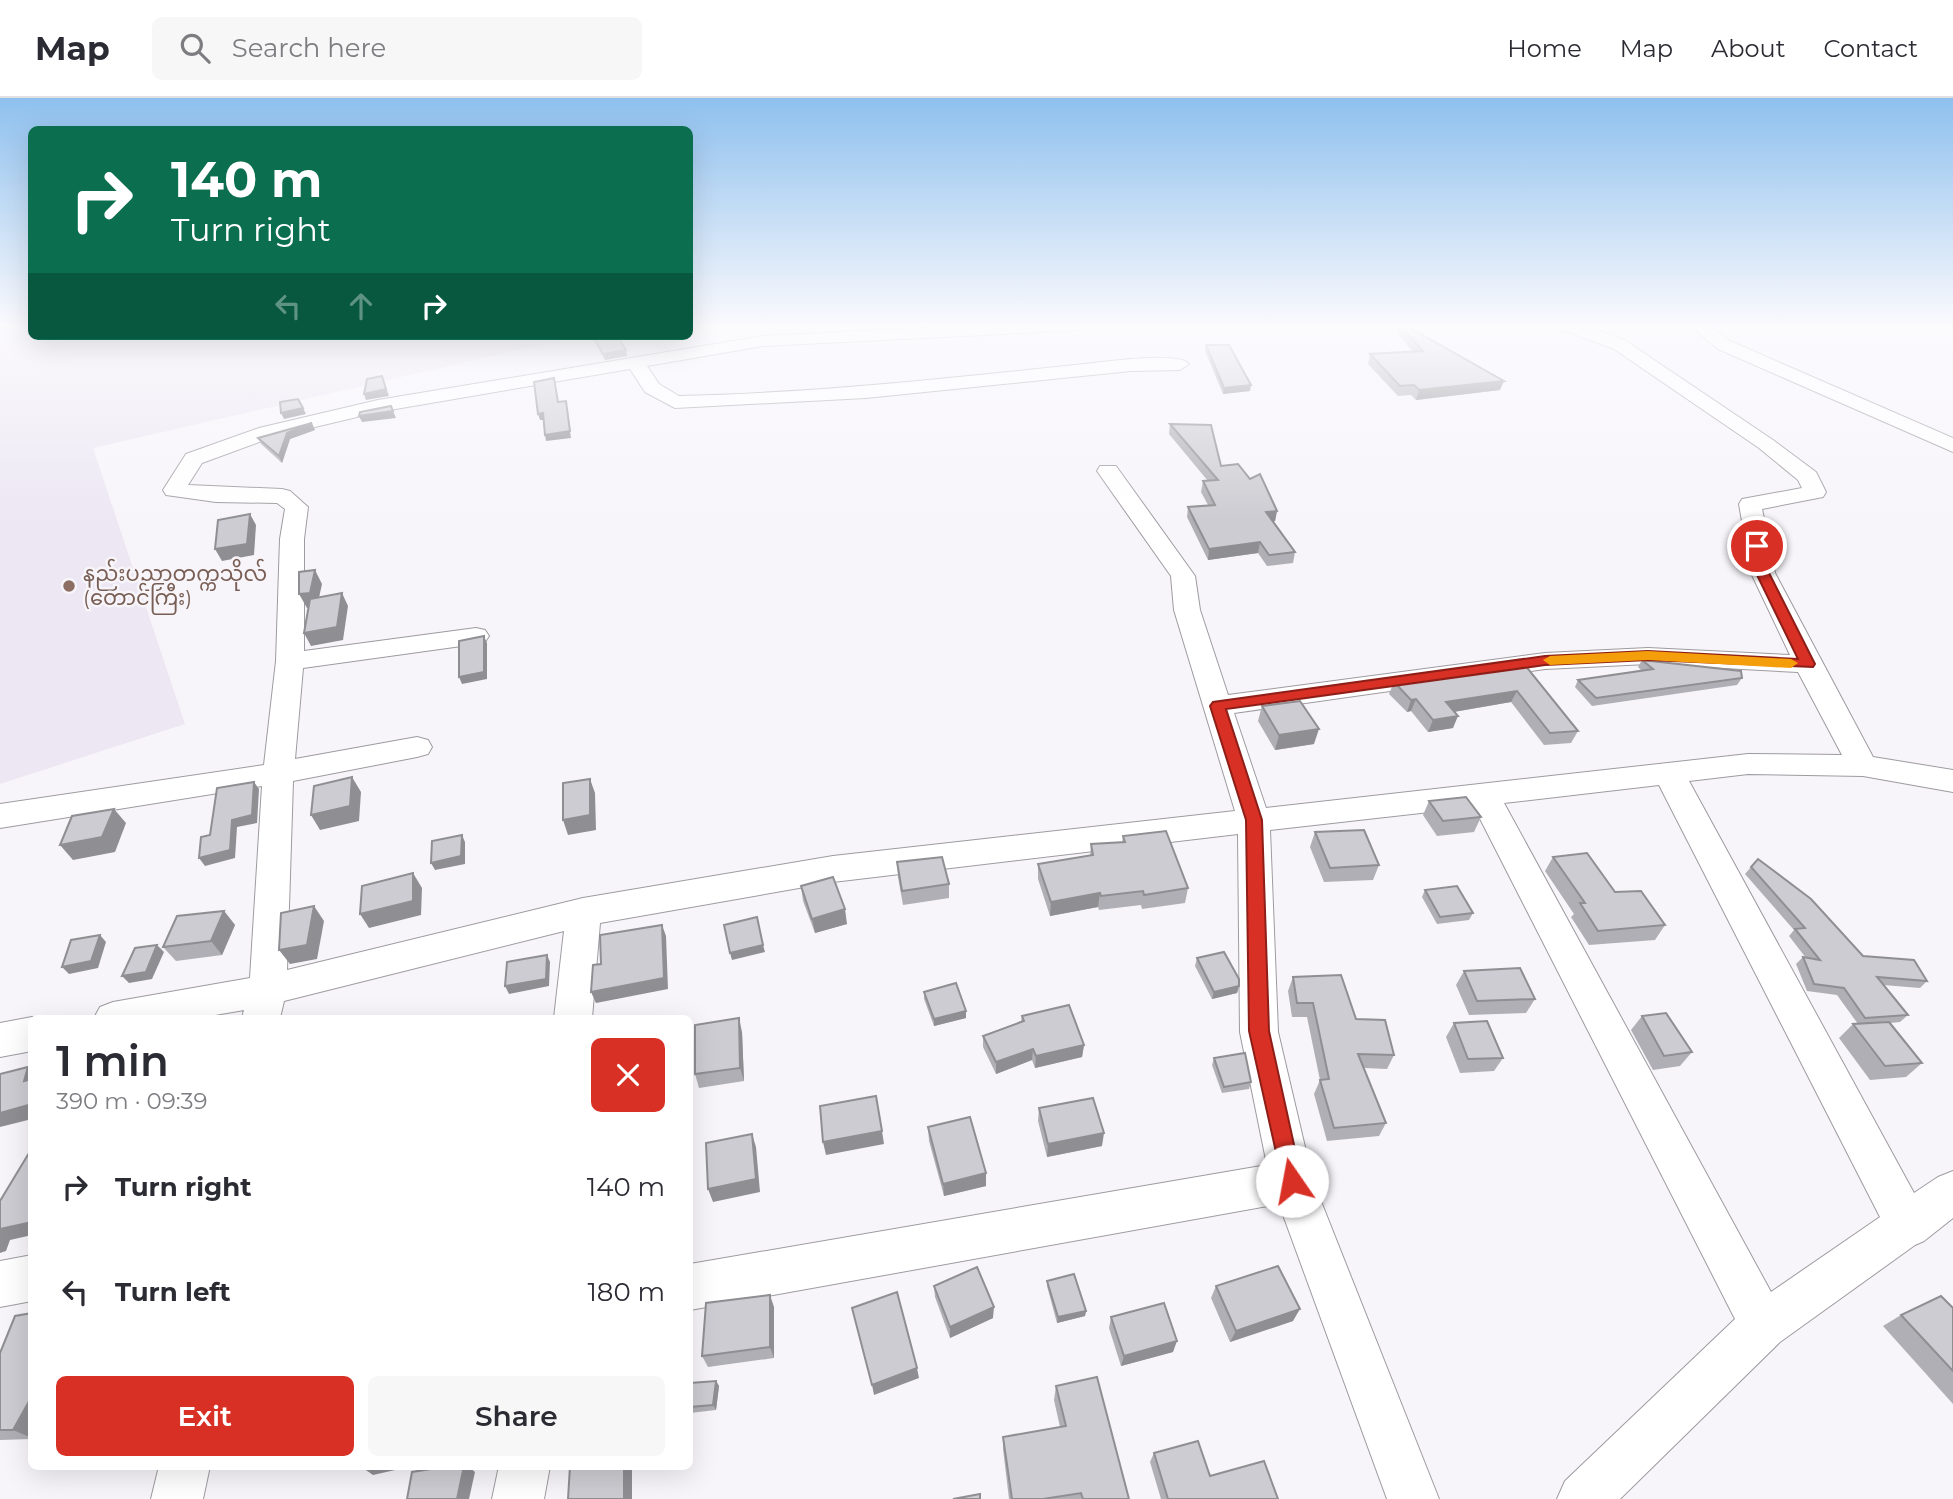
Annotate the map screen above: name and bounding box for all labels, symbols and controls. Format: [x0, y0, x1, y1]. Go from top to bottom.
search box [152, 17, 642, 80]
text: Map [35, 28, 110, 68]
icon: search [176, 29, 214, 67]
text: Search here [232, 32, 386, 64]
text: Home [1507, 34, 1582, 63]
text: Map [1620, 34, 1673, 63]
text: About [1711, 34, 1785, 63]
text: Contact [1823, 34, 1918, 63]
text: 140 m [171, 150, 323, 209]
icon: right [56, 154, 147, 245]
text: Turn right [171, 210, 331, 249]
icon: left [269, 287, 307, 325]
icon: ahead [342, 287, 380, 325]
icon: right [415, 287, 453, 325]
pin [1727, 516, 1787, 576]
icon: arrive [1738, 527, 1776, 565]
place label: နည်းပညာတက္ကသိုလ် (တောင်ကြီး) [83, 558, 267, 615]
marker: နည်းပညာတက္ကသိုလ် (တောင်ကြီး) [61, 578, 77, 594]
text: 1 min [56, 1035, 169, 1087]
button: close [591, 1038, 665, 1112]
text: 390 m · 09:39 [56, 1087, 208, 1115]
position arrow [1255, 1144, 1329, 1218]
icon: right [56, 1168, 94, 1206]
text: Turn right [115, 1171, 251, 1203]
text: 140 m [587, 1171, 665, 1203]
icon: left [56, 1273, 94, 1311]
text: Turn left [115, 1276, 231, 1308]
text: 180 m [587, 1276, 665, 1308]
button: Exit [56, 1376, 354, 1456]
button: Share [368, 1376, 665, 1456]

